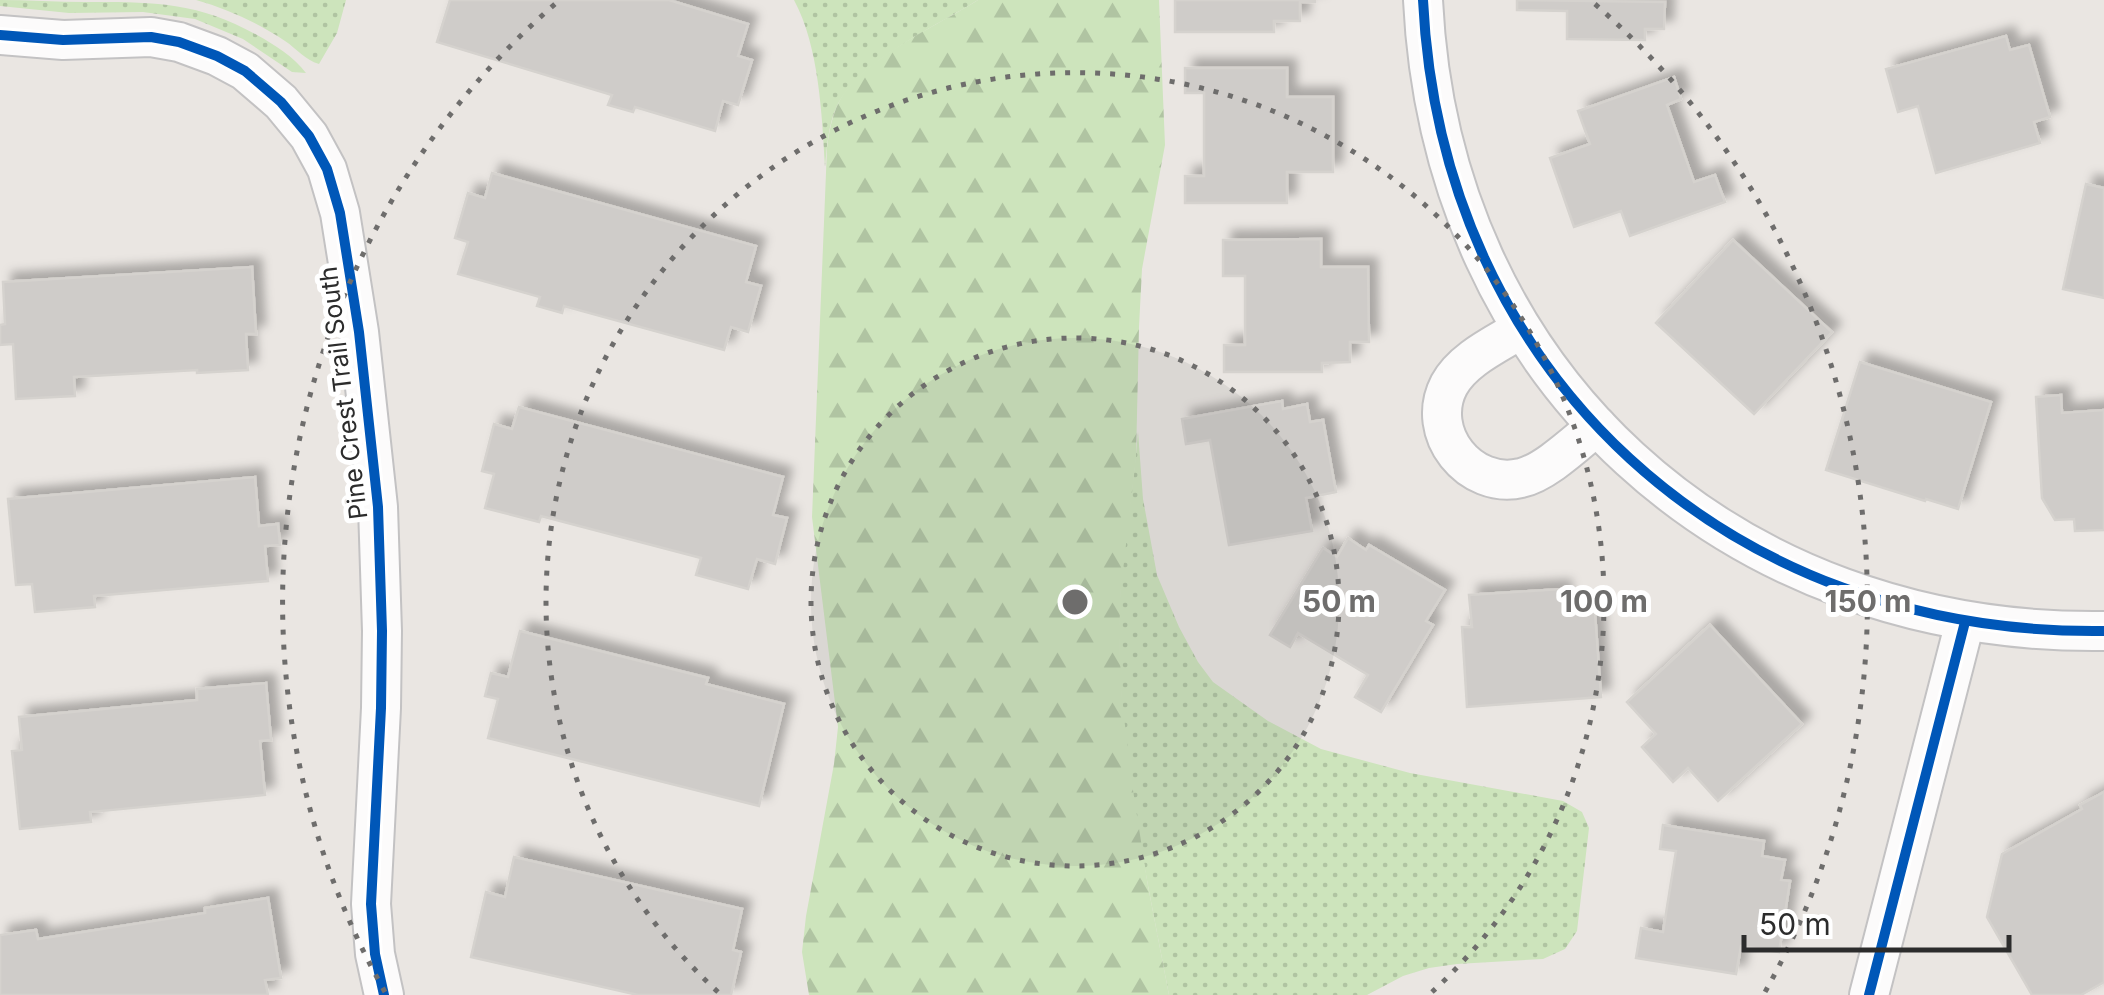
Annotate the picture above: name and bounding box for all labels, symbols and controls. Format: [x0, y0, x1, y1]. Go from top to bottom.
street label: Pine Crest Trail South [313, 265, 373, 521]
text: 50 m [1302, 583, 1376, 619]
text: 100 m [1560, 583, 1648, 619]
text: 150 m [1825, 583, 1911, 619]
centre of rings [1057, 584, 1093, 620]
scale bar [1744, 890, 2009, 952]
text: 50 m [1759, 906, 1831, 942]

